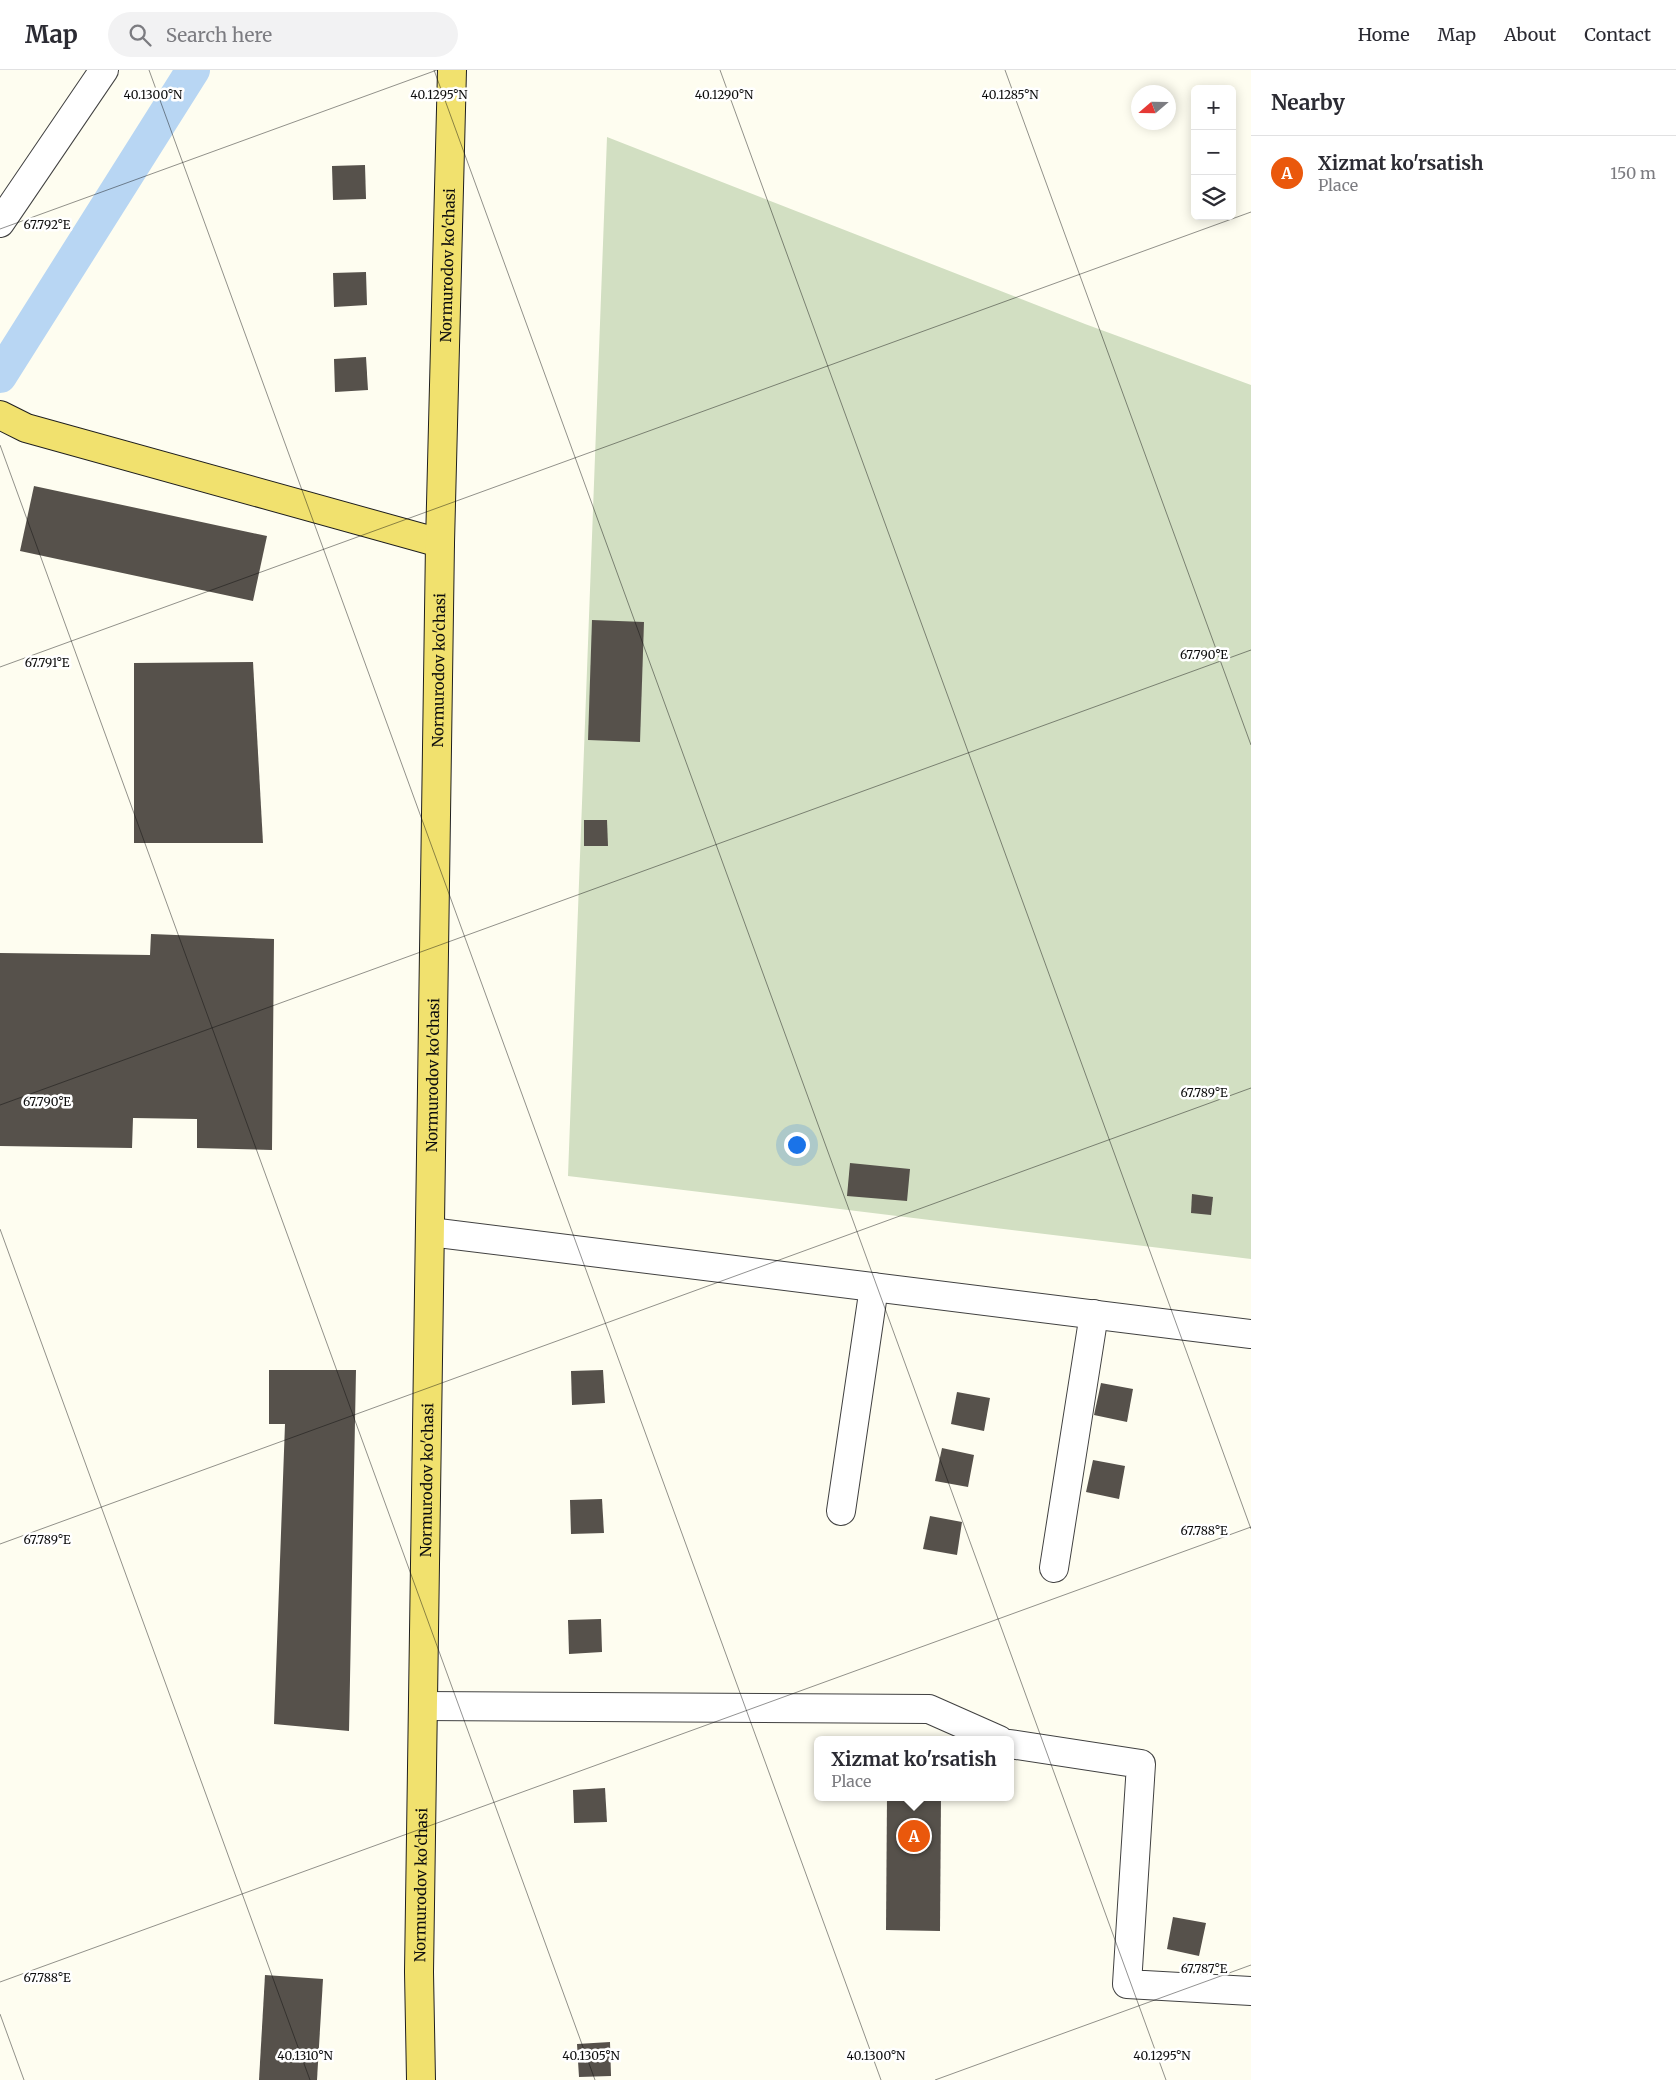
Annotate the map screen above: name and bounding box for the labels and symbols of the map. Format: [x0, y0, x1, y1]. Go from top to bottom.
north arrow [1131, 85, 1176, 130]
text: 40.1300°N [124, 87, 183, 102]
text: 40.1295°N [410, 87, 468, 102]
text: 40.1290°N [695, 87, 754, 102]
text: 40.1285°N [981, 87, 1039, 102]
street label: Normurodov ko'chasi [436, 188, 459, 343]
text: 67.792°E [24, 217, 71, 232]
street label: Normurodov ko'chasi [427, 593, 449, 747]
text: 67.790°E [1180, 647, 1228, 662]
text: 67.791°E [25, 655, 70, 670]
street label: Normurodov ko'chasi [422, 998, 443, 1152]
text: 67.789°E [1180, 1085, 1228, 1100]
text: 67.790°E [23, 1094, 71, 1109]
your location [784, 1132, 810, 1158]
street label: Normurodov ko'chasi [416, 1403, 437, 1557]
text: 67.788°E [1180, 1523, 1228, 1538]
text: 67.789°E [23, 1532, 71, 1547]
street label: Normurodov ko'chasi [410, 1808, 431, 1962]
pin: A [898, 1817, 930, 1855]
text: 67.787°E [1181, 1961, 1228, 1976]
text: 67.788°E [23, 1970, 71, 1985]
text: 40.1310°N [277, 2048, 333, 2063]
text: 40.1305°N [562, 2048, 620, 2063]
text: 40.1300°N [847, 2048, 906, 2063]
text: 40.1295°N [1133, 2048, 1191, 2063]

